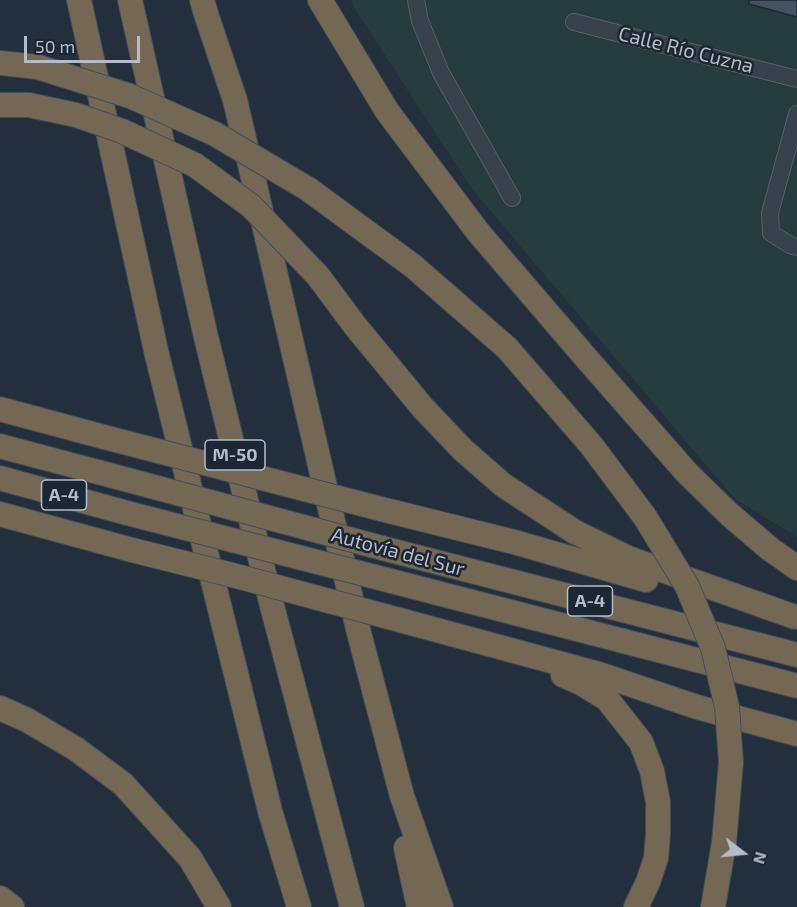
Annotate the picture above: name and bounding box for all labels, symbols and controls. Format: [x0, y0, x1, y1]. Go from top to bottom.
street label: Calle Río Cuzna [616, 22, 756, 78]
scale bar [27, 24, 142, 62]
text: 50 m [35, 35, 75, 57]
road number: M-50 [205, 440, 265, 470]
road number: A-4 [42, 480, 86, 510]
street label: Autovía del Sur [329, 523, 467, 581]
road number: A-4 [568, 586, 612, 616]
north arrow [713, 823, 773, 883]
text: N [750, 850, 772, 866]

